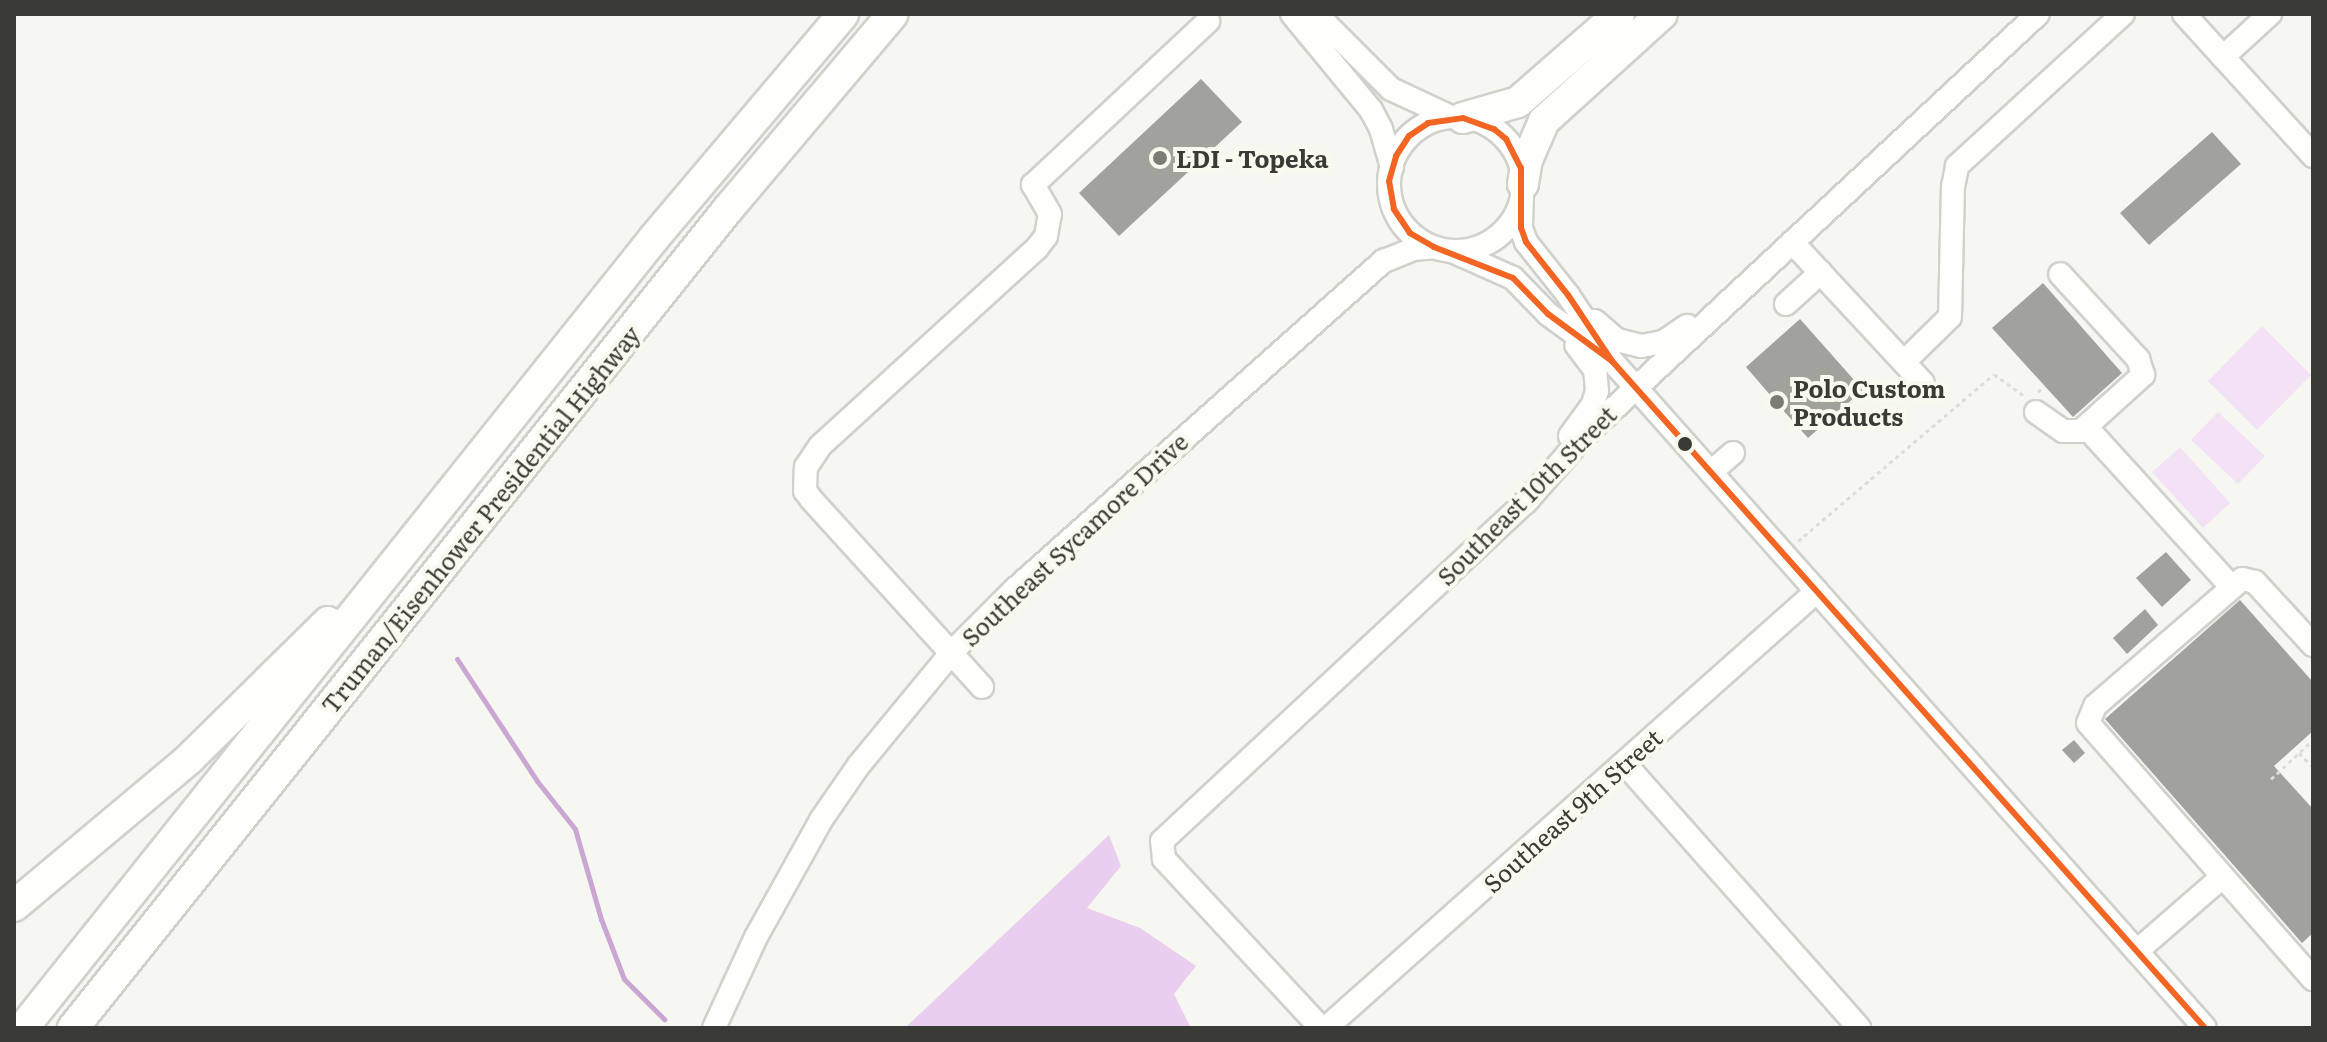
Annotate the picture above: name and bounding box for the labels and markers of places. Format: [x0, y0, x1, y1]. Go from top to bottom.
place label: LDI - Topeka [1176, 144, 1328, 172]
marker: LDI - Topeka [1151, 149, 1169, 167]
place label: Polo Custom Products [1793, 374, 1945, 430]
marker: Polo Custom Products [1768, 393, 1786, 411]
unlabelled marker [1677, 436, 1693, 452]

